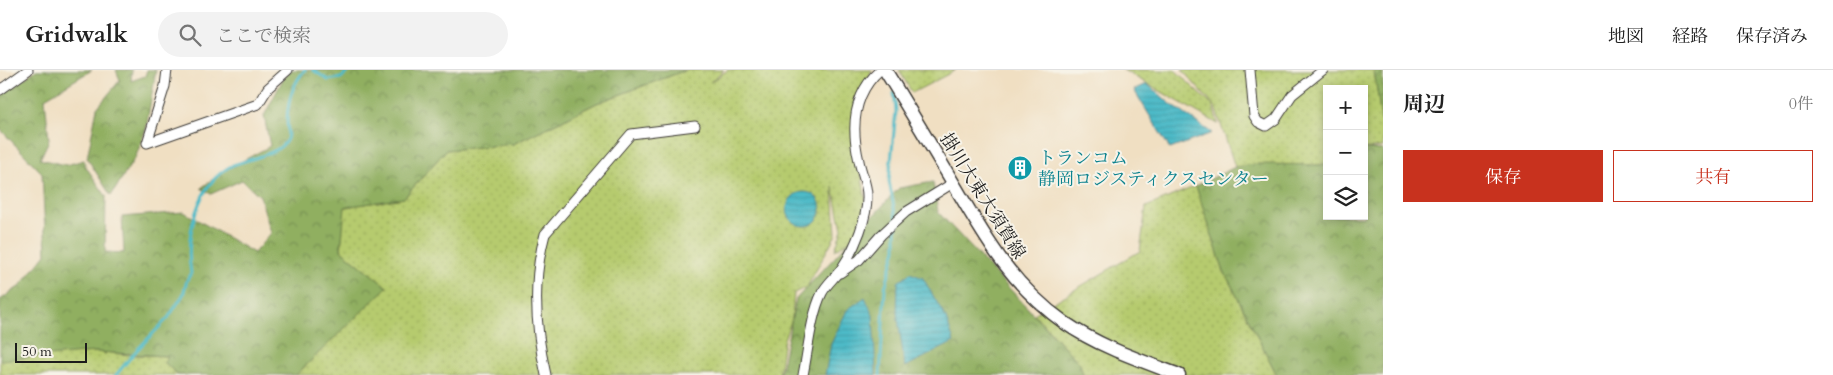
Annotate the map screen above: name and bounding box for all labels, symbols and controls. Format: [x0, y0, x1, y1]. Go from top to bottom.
search box [158, 12, 508, 57]
text: Gridwalk [25, 18, 128, 51]
icon: search [176, 21, 204, 49]
text: ここで検索 [216, 23, 311, 49]
text: 地図 [1608, 24, 1644, 49]
text: 経路 [1672, 24, 1708, 49]
text: 保存済み [1736, 24, 1808, 49]
map controls [1323, 85, 1368, 220]
button: + [1323, 85, 1368, 130]
text: 周辺 [1403, 90, 1445, 119]
text: 0件 [1789, 93, 1813, 115]
street label: 掛川大東大須賀線 [934, 129, 1031, 264]
button: − [1323, 130, 1368, 175]
place label: トランコム 静岡ロジスティクスセンター [1038, 146, 1269, 192]
button: 保存 [1403, 150, 1603, 202]
button: 共有 [1613, 150, 1813, 202]
building icon: トランコム 静岡ロジスティクスセンター [1007, 155, 1033, 181]
button: layers [1323, 175, 1368, 220]
scale bar [15, 340, 88, 363]
text: 50 m [22, 342, 52, 361]

